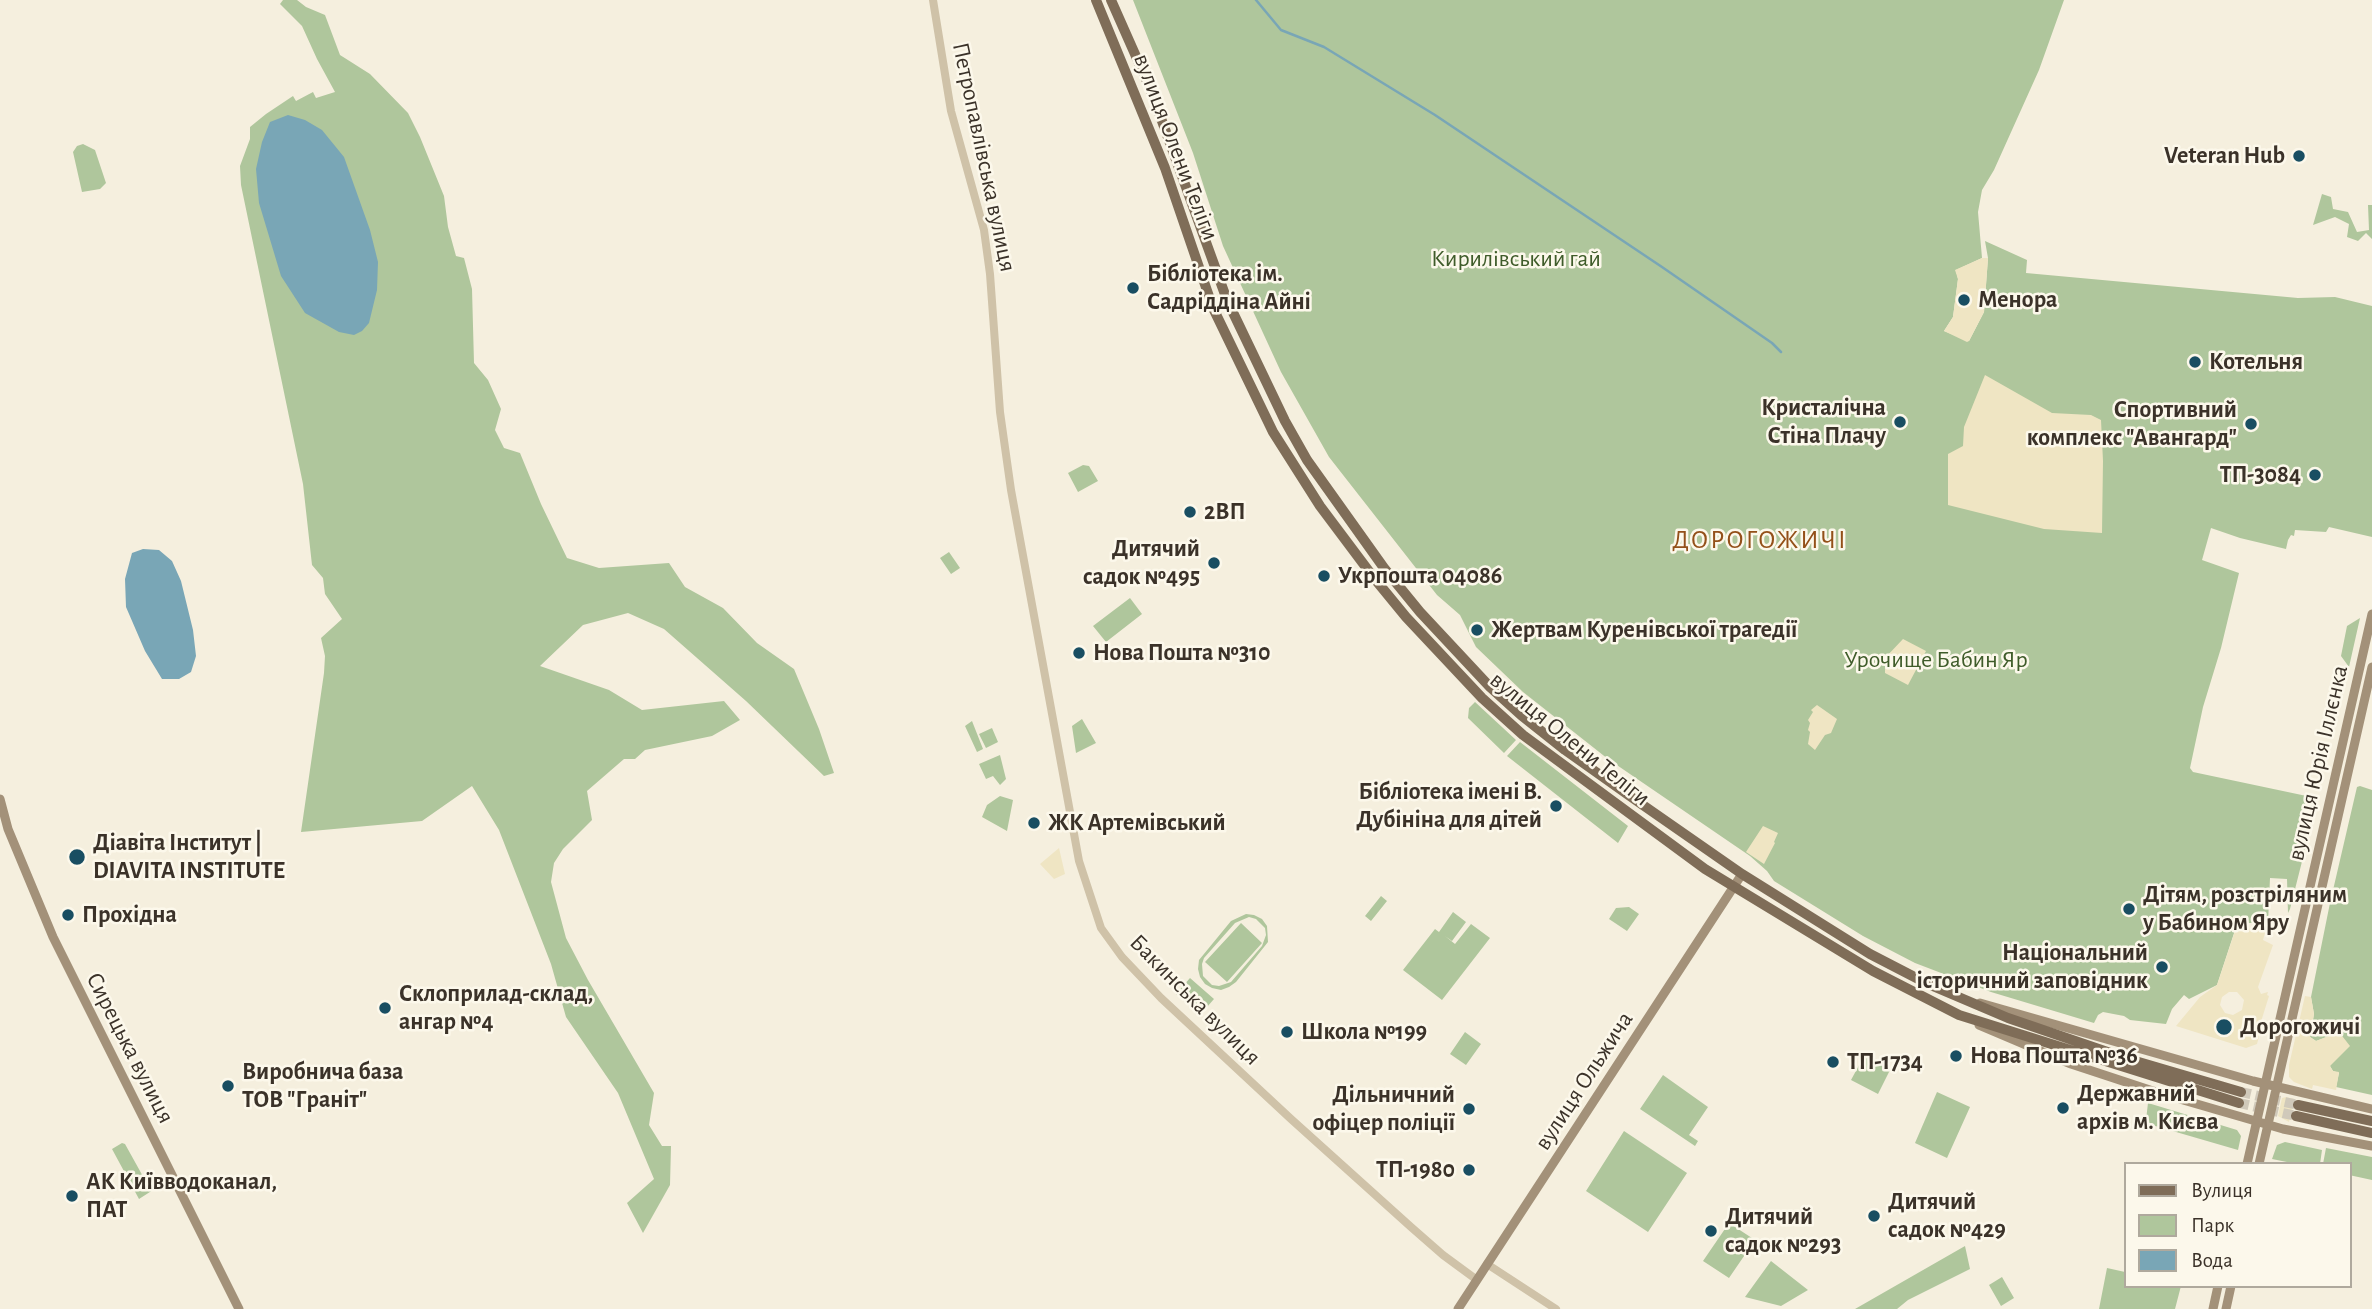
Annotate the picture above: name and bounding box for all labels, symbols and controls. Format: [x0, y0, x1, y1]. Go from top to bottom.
street label: Петропавлівська вулиця [946, 40, 1022, 274]
street label: вулиця Олени Теліги [1127, 50, 1225, 244]
place label: Veteran Hub [2164, 142, 2285, 170]
marker: Veteran Hub [2291, 148, 2307, 164]
park label: Кирилівський гай [1431, 245, 1601, 273]
place label: Бібліотека ім. Садріддіна Айні [1147, 260, 1311, 316]
marker: Бібліотека ім. Садріддіна Айні [1125, 280, 1141, 296]
place label: Менора [1978, 286, 2057, 314]
marker: Менора [1956, 292, 1972, 308]
place label: Котельня [2209, 348, 2303, 376]
marker: Котельня [2187, 354, 2203, 370]
place label: Кристалічна Стіна Плачу [1761, 394, 1886, 450]
place label: Спортивний комплекс "Авангард" [2027, 396, 2237, 452]
marker: Кристалічна Стіна Плачу [1892, 414, 1908, 430]
marker: Спортивний комплекс "Авангард" [2243, 416, 2259, 432]
place label: ТП-3084 [2220, 461, 2301, 489]
marker: ТП-3084 [2307, 467, 2323, 483]
place label: 2ВП [1204, 498, 1246, 526]
marker: 2ВП [1182, 504, 1198, 520]
district label: ДОРОГОЖИЧІ [1674, 524, 1846, 556]
place label: Дитячий садок №495 [1083, 535, 1200, 591]
marker: Дитячий садок №495 [1206, 555, 1222, 571]
place label: Укрпошта 04086 [1338, 562, 1502, 590]
marker: Укрпошта 04086 [1316, 568, 1332, 584]
place label: Жертвам Куренівської трагедії [1491, 616, 1797, 644]
marker: Жертвам Куренівської трагедії [1469, 622, 1485, 638]
place label: Нова Пошта №310 [1093, 639, 1270, 667]
marker: Нова Пошта №310 [1071, 645, 1087, 661]
park label: Урочище Бабин Яр [1844, 646, 2028, 674]
street label: вулиця Юрія Іллєнка [2282, 662, 2354, 864]
street label: вулиця Олени Теліги [1484, 666, 1656, 812]
place label: Бібліотека імені В. Дубініна для дітей [1356, 778, 1542, 834]
marker: Бібліотека імені В. Дубініна для дітей [1548, 798, 1564, 814]
place label: ЖК Артемівський [1048, 809, 1226, 837]
marker: ЖК Артемівський [1026, 815, 1042, 831]
place label: Діавіта Інститут | DIAVITA INSTITUTE [93, 829, 285, 885]
marker: Діавіта Інститут | DIAVITA INSTITUTE [67, 847, 87, 867]
place label: Дітям, розстріляним у Бабином Яру [2143, 881, 2347, 937]
place label: Прохідна [82, 901, 177, 929]
marker: Дітям, розстріляним у Бабином Яру [2121, 901, 2137, 917]
marker: Прохідна [60, 907, 76, 923]
street label: Бакинська вулиця [1123, 928, 1267, 1072]
place label: Національний історичний заповідник [1916, 939, 2148, 995]
marker: Національний історичний заповідник [2154, 959, 2170, 975]
street label: Сирецька вулиця [80, 968, 180, 1128]
place label: Склоприлад-склад, ангар №4 [399, 980, 593, 1036]
marker: Склоприлад-склад, ангар №4 [377, 1000, 393, 1016]
street label: вулиця Ольжича [1529, 1006, 1639, 1156]
place label: Дорогожичі [2240, 1013, 2360, 1041]
marker: Дорогожичі [2214, 1017, 2234, 1037]
place label: Школа №199 [1301, 1018, 1427, 1046]
marker: Школа №199 [1279, 1024, 1295, 1040]
place label: Нова Пошта №36 [1970, 1042, 2138, 1070]
place label: ТП-1734 [1847, 1048, 1923, 1076]
marker: Нова Пошта №36 [1948, 1048, 1964, 1064]
marker: ТП-1734 [1825, 1054, 1841, 1070]
place label: Виробнича база ТОВ "Граніт" [242, 1058, 403, 1114]
marker: Виробнича база ТОВ "Граніт" [220, 1078, 236, 1094]
place label: Державний архів м. Києва [2077, 1080, 2219, 1136]
place label: Дільничний офіцер поліції [1312, 1081, 1455, 1137]
marker: Державний архів м. Києва [2055, 1100, 2071, 1116]
marker: Дільничний офіцер поліції [1461, 1101, 1477, 1117]
place label: ТП-1980 [1376, 1156, 1455, 1184]
marker: ТП-1980 [1461, 1162, 1477, 1178]
legend [2124, 1162, 2351, 1288]
place label: АК Київводоканал, ПАТ [86, 1168, 277, 1224]
text: Вулиця [2191, 1180, 2253, 1201]
marker: АК Київводоканал, ПАТ [64, 1188, 80, 1204]
place label: Дитячий садок №429 [1888, 1188, 2006, 1244]
place label: Дитячий садок №293 [1725, 1203, 1841, 1259]
marker: Дитячий садок №429 [1866, 1208, 1882, 1224]
text: Парк [2191, 1215, 2234, 1236]
marker: Дитячий садок №293 [1703, 1223, 1719, 1239]
text: Вода [2191, 1250, 2233, 1271]

